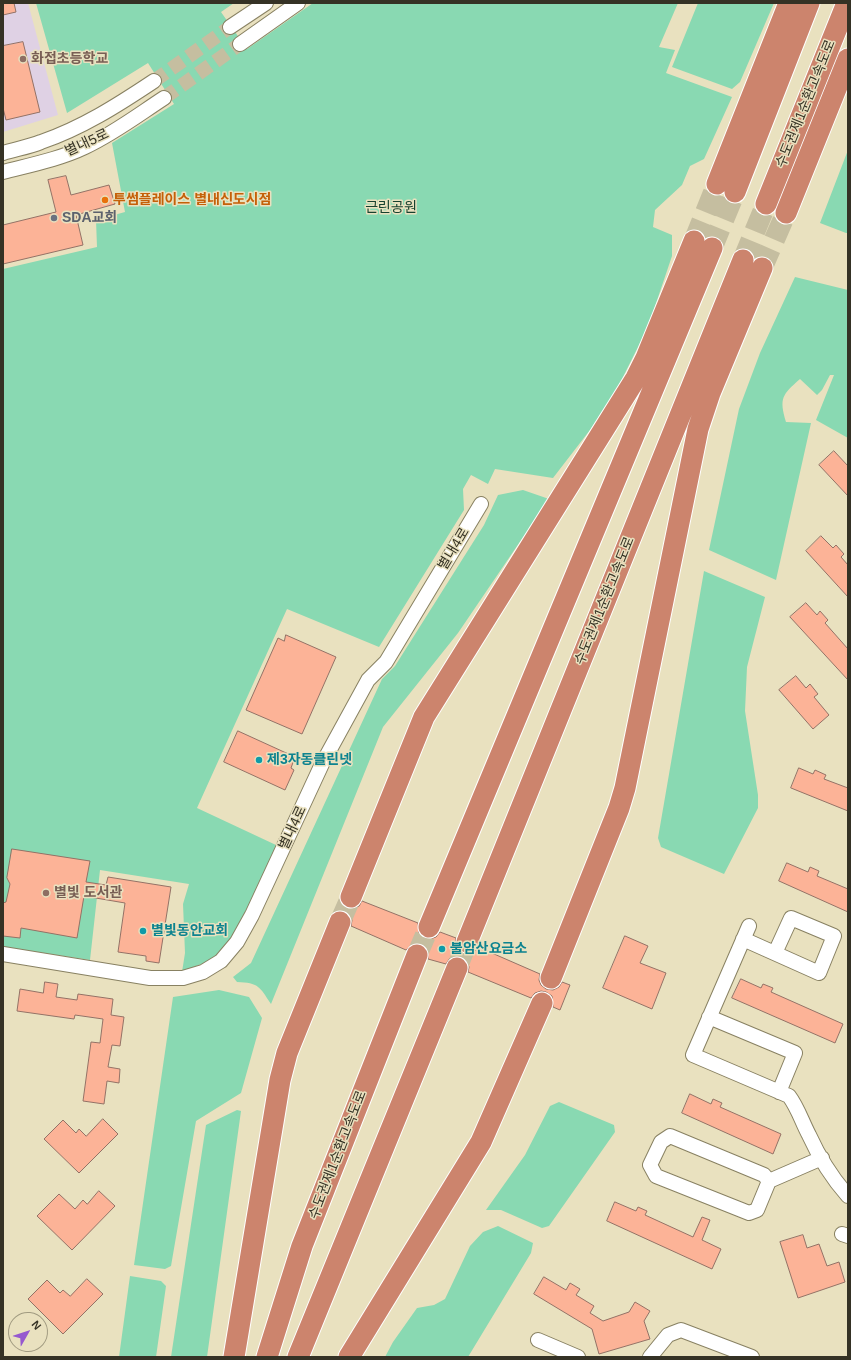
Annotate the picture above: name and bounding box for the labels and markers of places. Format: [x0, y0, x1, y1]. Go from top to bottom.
place label: 화접초등학교 [31, 51, 108, 67]
marker: 화접초등학교 [18, 54, 28, 64]
place label: 투썸플레이스 별내신도시점 [113, 192, 271, 208]
marker: 투썸플레이스 별내신도시점 [100, 195, 110, 205]
place label: SDA교회 [62, 210, 117, 226]
marker: SDA교회 [49, 213, 59, 223]
place label: 제3자동클린넷 [267, 752, 352, 768]
marker: 제3자동클린넷 [254, 755, 264, 765]
place label: 별빛 도서관 [54, 885, 122, 901]
marker: 별빛 도서관 [41, 888, 51, 898]
place label: 별빛동안교회 [151, 923, 228, 939]
marker: 별빛동안교회 [138, 926, 148, 936]
place label: 불암산요금소 [450, 941, 527, 957]
marker: 불암산요금소 [437, 944, 447, 954]

